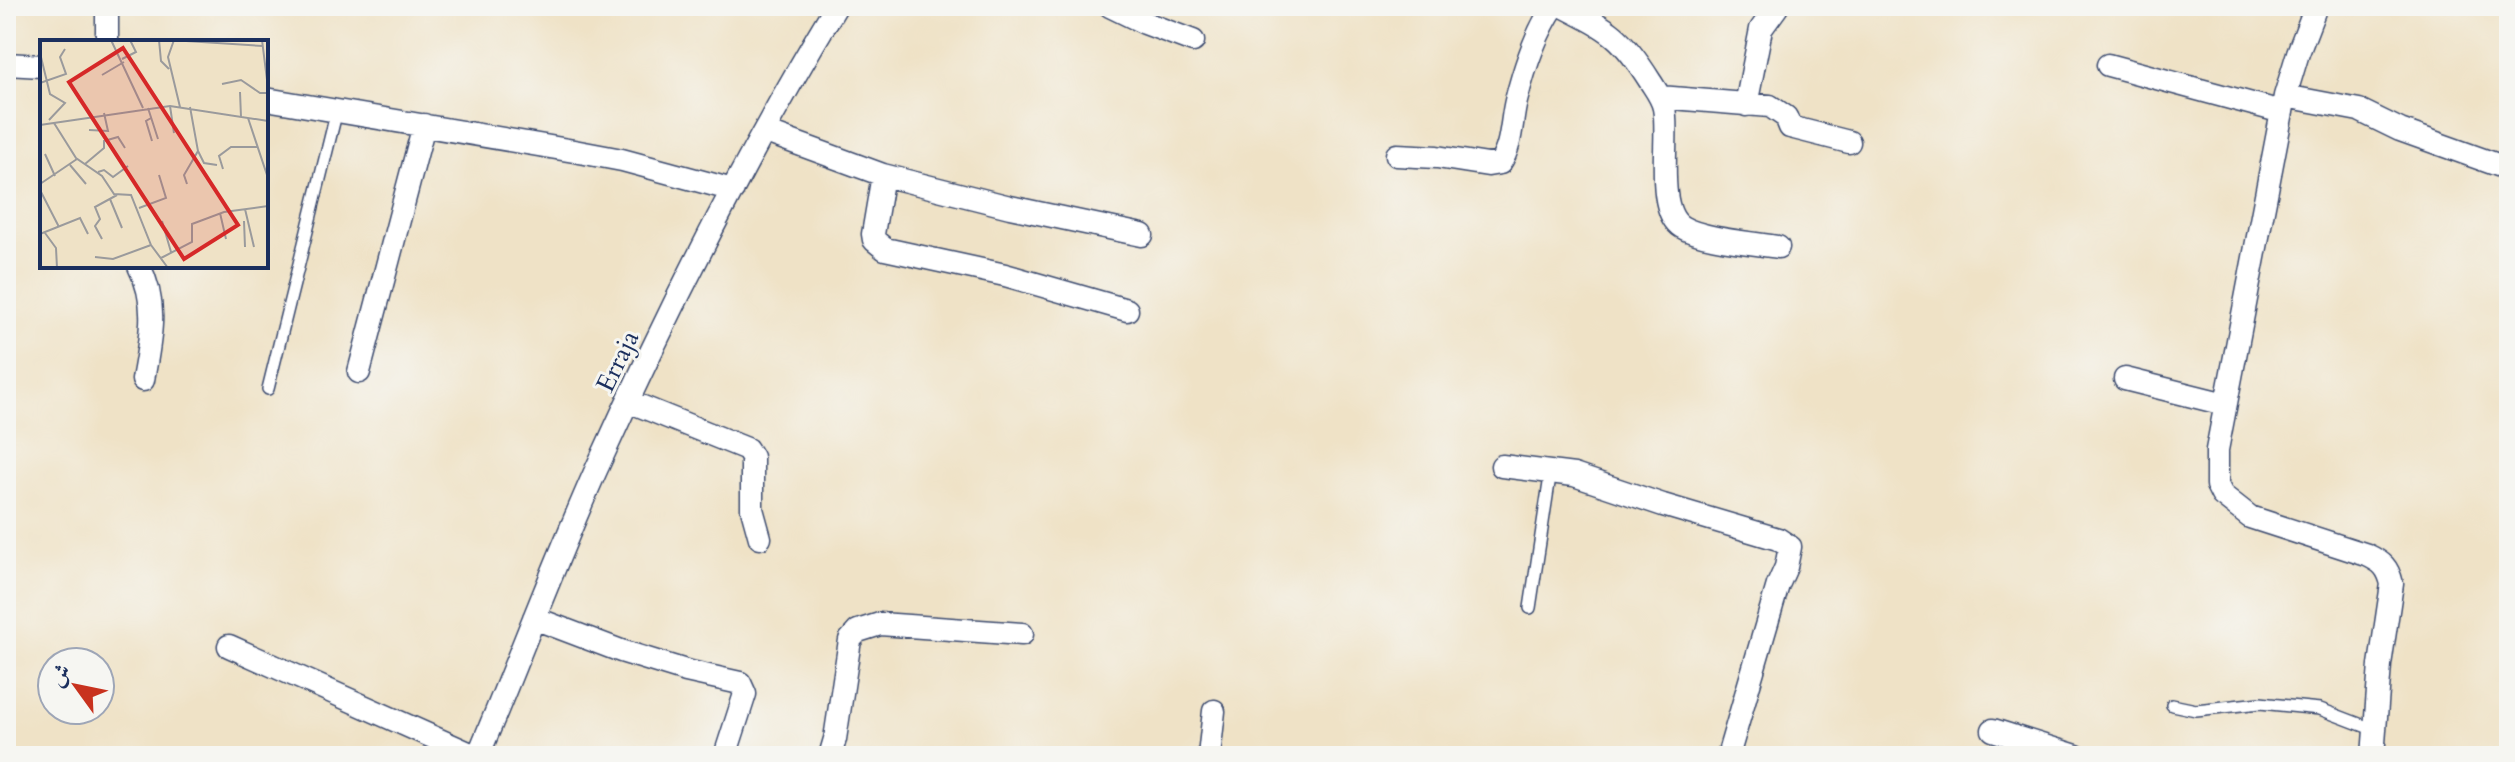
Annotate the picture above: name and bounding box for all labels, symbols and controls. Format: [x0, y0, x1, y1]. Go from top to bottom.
inset map [40, 40, 268, 268]
street label: Erraja [588, 324, 647, 398]
north arrow [36, 646, 116, 726]
text: ش [42, 658, 79, 693]

